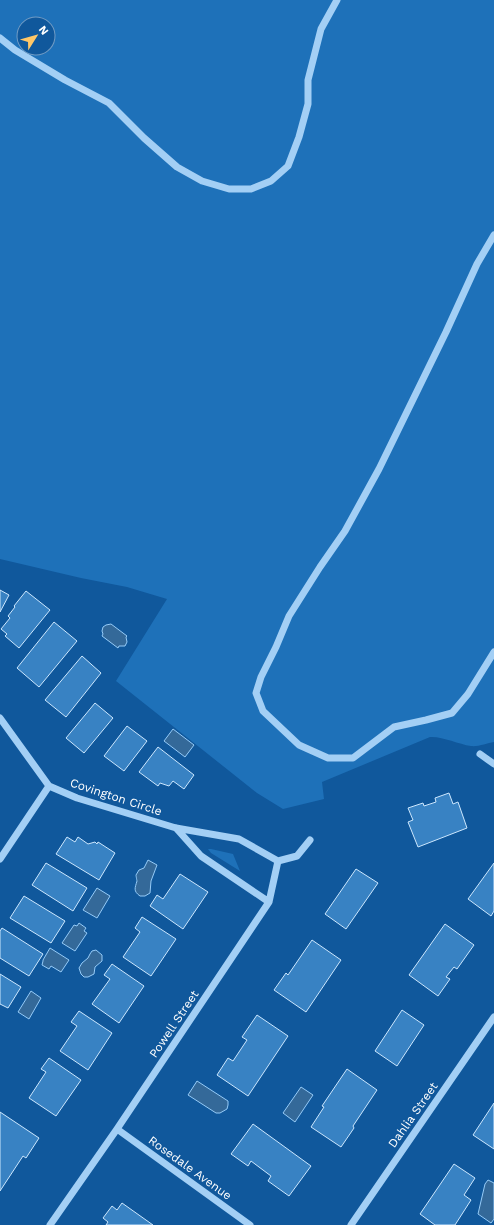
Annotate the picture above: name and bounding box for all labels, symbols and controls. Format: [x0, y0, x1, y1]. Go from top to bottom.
north arrow [16, 16, 56, 56]
text: N [36, 23, 51, 37]
street label: Covington Circle [68, 776, 164, 818]
street label: Powell Street [146, 988, 202, 1060]
street label: Dahlia Street [385, 1080, 441, 1150]
street label: Rosedale Avenue [146, 1133, 234, 1203]

